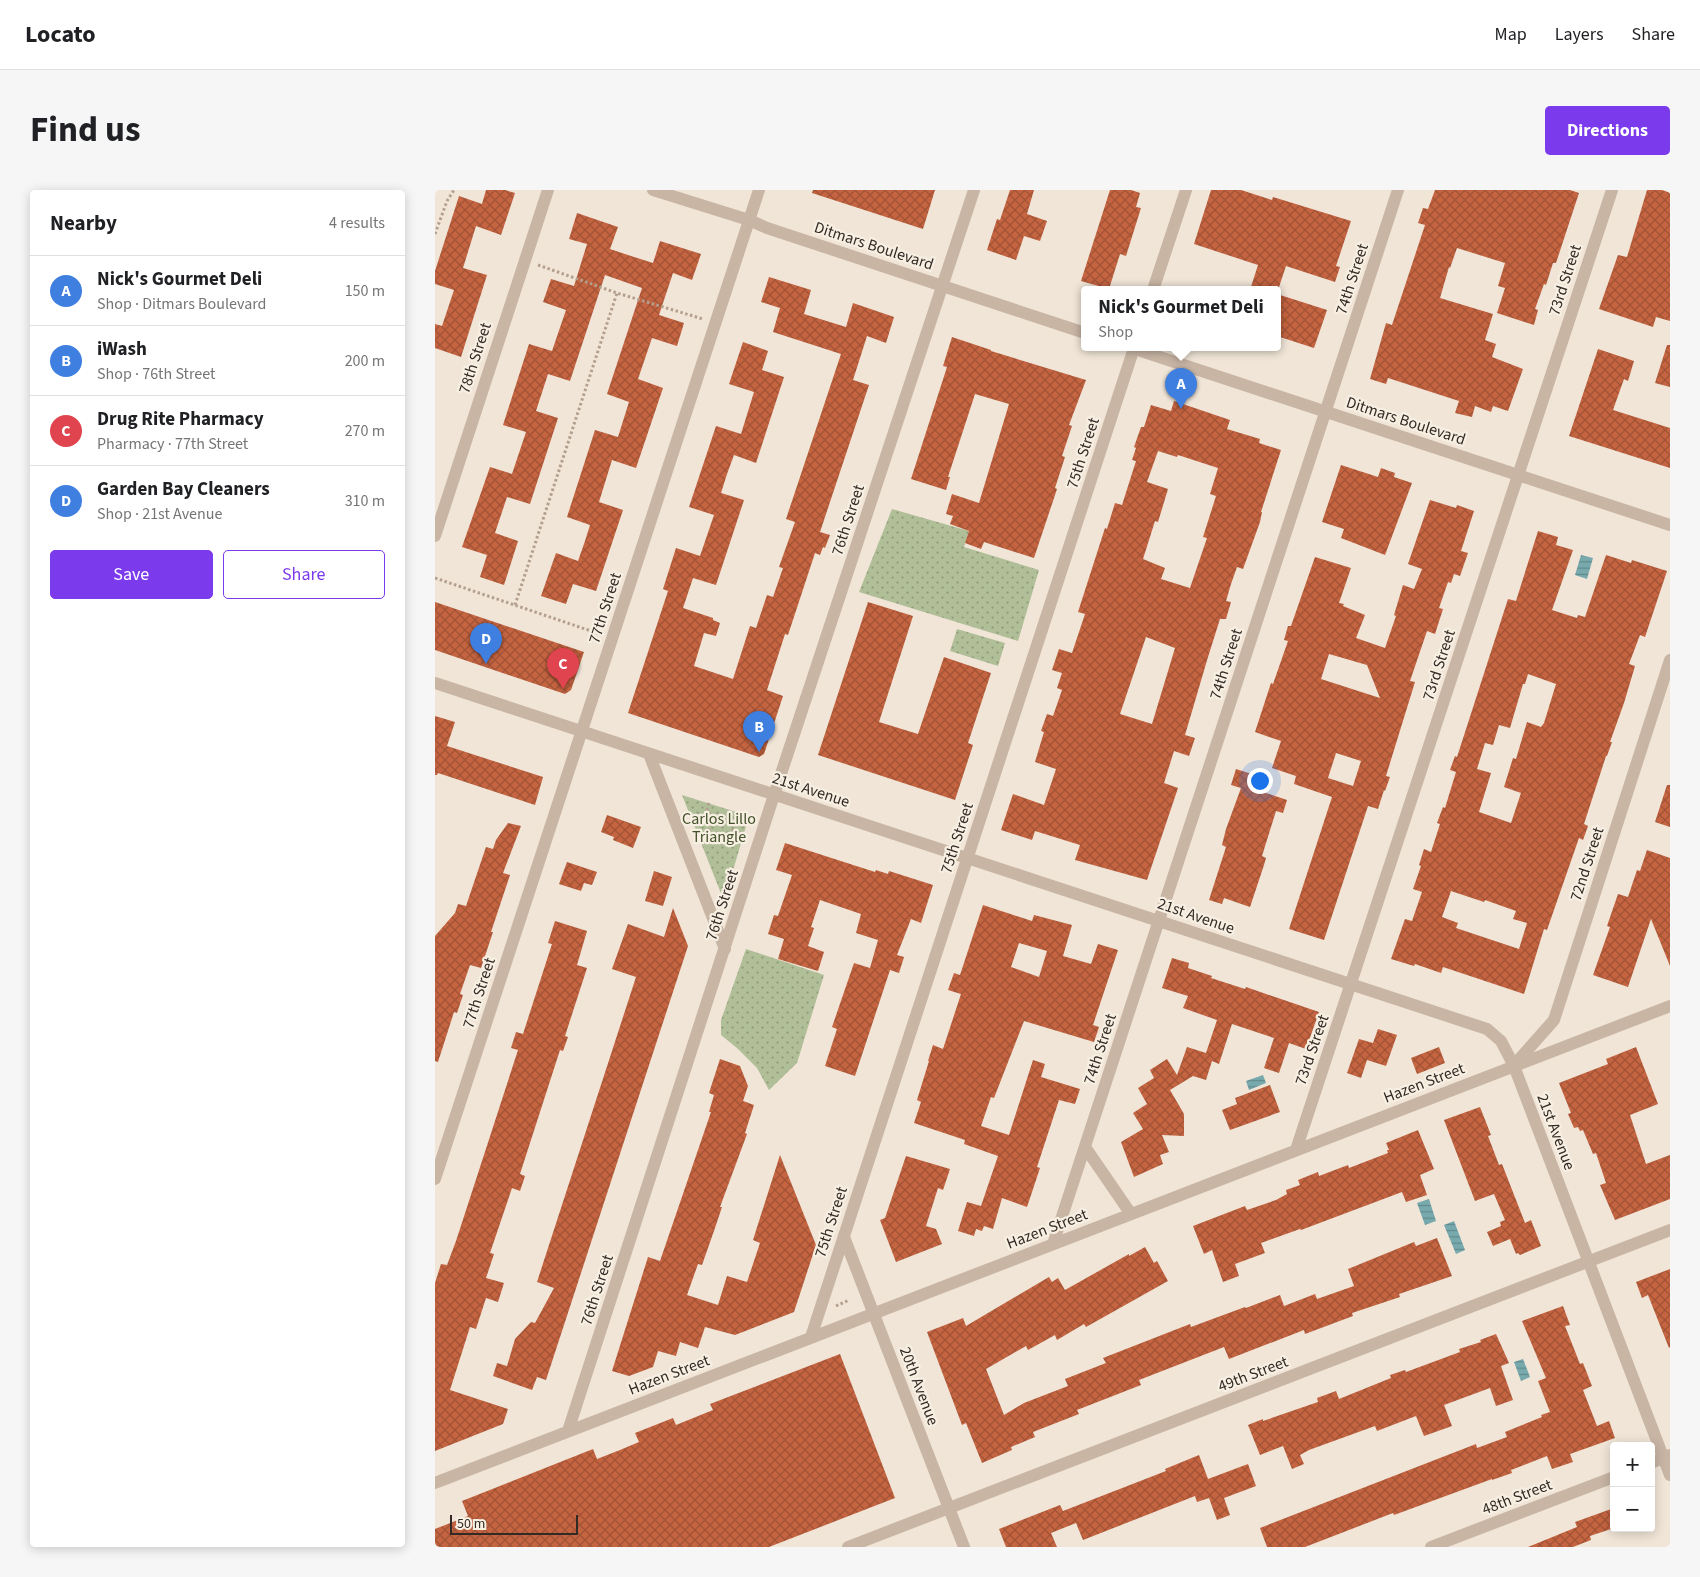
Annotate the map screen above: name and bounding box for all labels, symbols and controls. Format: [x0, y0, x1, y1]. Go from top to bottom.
text: Locato [25, 17, 96, 52]
text: Map [1495, 22, 1527, 47]
text: Layers [1555, 22, 1604, 47]
text: Share [1632, 22, 1675, 47]
text: Find us [30, 105, 140, 155]
button: Directions [1545, 106, 1670, 155]
text: Nearby [50, 208, 117, 238]
text: 4 results [329, 212, 385, 234]
street label: Ditmars Boulevard [812, 216, 936, 276]
street label: 74th Street [1330, 240, 1374, 317]
street label: 73rd Street [1543, 241, 1587, 318]
text: Nick's Gourmet Deli [97, 266, 262, 293]
text: A [61, 280, 71, 302]
text: 150 m [345, 280, 385, 302]
popup [1081, 286, 1281, 351]
text: Shop · Ditmars Boulevard [97, 293, 266, 315]
text: Nick's Gourmet Deli [1098, 294, 1264, 321]
street label: 78th Street [453, 319, 497, 396]
text: Shop [1098, 321, 1133, 343]
text: iWash [97, 336, 147, 363]
text: B [61, 350, 71, 372]
text: 200 m [345, 350, 385, 372]
text: Shop · 76th Street [97, 363, 216, 385]
pin: A [1165, 368, 1197, 409]
street label: Ditmars Boulevard [1344, 391, 1468, 451]
text: Drug Rite Pharmacy [97, 406, 264, 433]
street label: 75th Street [1061, 414, 1105, 491]
text: C [61, 420, 71, 442]
text: 270 m [345, 420, 385, 442]
text: Pharmacy · 77th Street [97, 433, 248, 455]
text: Garden Bay Cleaners [97, 476, 270, 503]
street label: 76th Street [826, 481, 870, 558]
text: D [61, 490, 71, 512]
text: 310 m [345, 490, 385, 512]
text: Shop · 21st Avenue [97, 503, 222, 525]
button: Save [50, 550, 213, 599]
button: Share [223, 550, 385, 599]
street label: 77th Street [583, 569, 627, 646]
pin: D [470, 623, 502, 664]
street label: 74th Street [1204, 625, 1248, 702]
street label: 73rd Street [1417, 626, 1461, 703]
pin: C [547, 648, 579, 689]
pin: B [743, 711, 775, 752]
street label: 21st Avenue [769, 767, 853, 813]
your location [1247, 768, 1273, 794]
street label: 75th Street [935, 799, 979, 876]
park label: Carlos Lillo Triangle [682, 808, 756, 848]
street label: 72nd Street [1565, 824, 1610, 904]
street label: 76th Street [700, 866, 744, 943]
street label: 21st Avenue [1154, 893, 1238, 939]
street label: 77th Street [457, 954, 501, 1031]
street label: 74th Street [1078, 1010, 1122, 1087]
street label: 73rd Street [1290, 1011, 1335, 1088]
street label: Hazen Street [1380, 1057, 1468, 1109]
street label: 21st Avenue [1531, 1091, 1581, 1173]
street label: 75th Street [809, 1183, 853, 1260]
street label: Hazen Street [1003, 1203, 1091, 1255]
street label: 76th Street [575, 1251, 619, 1328]
street label: 20th Avenue [894, 1344, 944, 1429]
street label: Hazen Street [625, 1349, 713, 1401]
street label: 49th Street [1215, 1350, 1292, 1397]
map controls [1610, 1442, 1655, 1532]
button: + [1610, 1442, 1655, 1487]
street label: 48th Street [1479, 1473, 1556, 1520]
button: − [1610, 1487, 1655, 1532]
scale bar [450, 1512, 577, 1535]
text: 50 m [457, 1514, 485, 1534]

